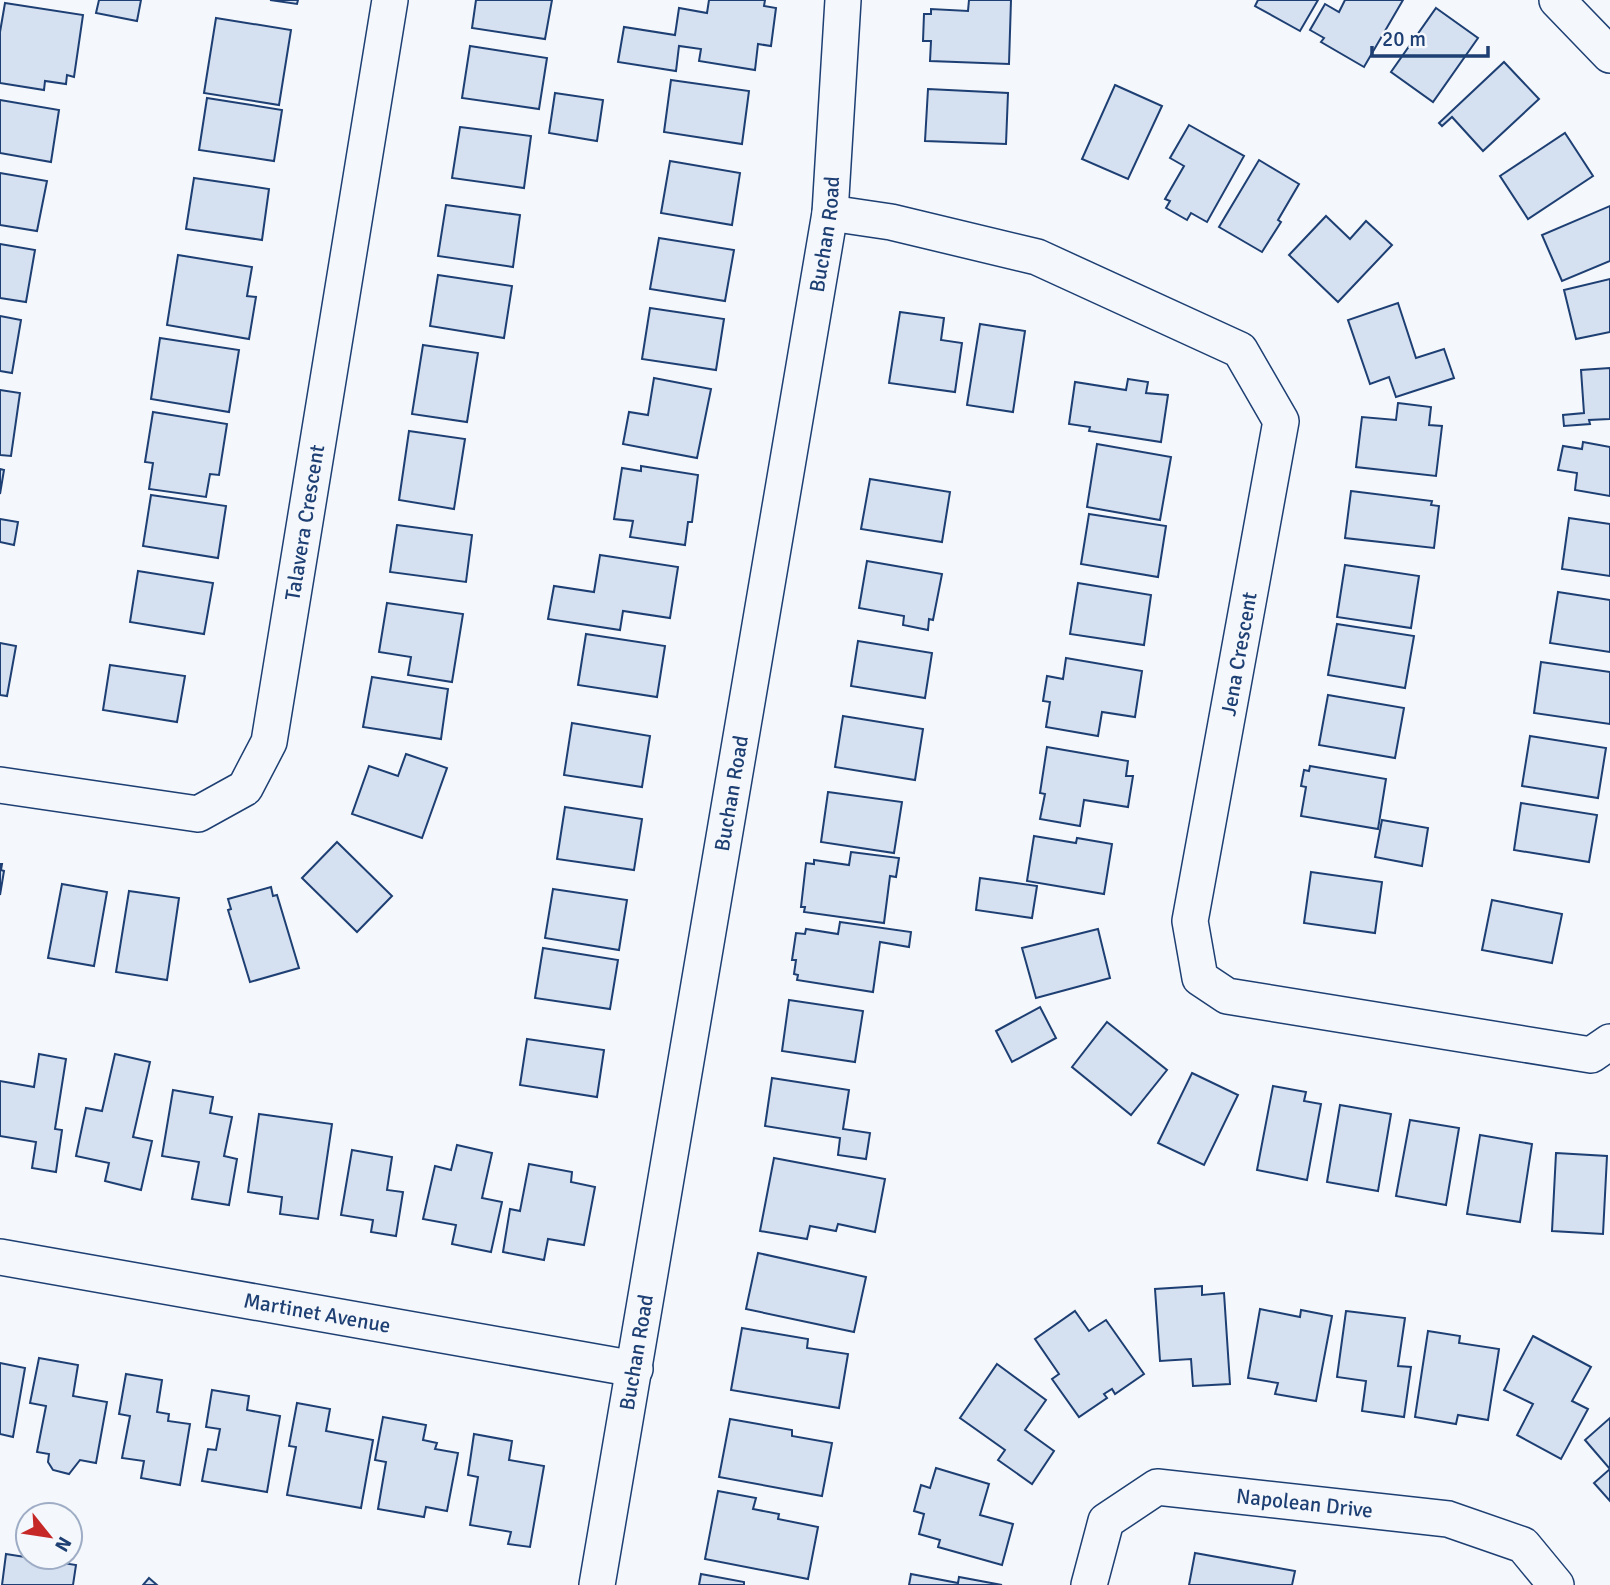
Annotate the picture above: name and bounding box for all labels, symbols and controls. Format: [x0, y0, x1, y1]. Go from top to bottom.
scale bar [1372, 14, 1488, 58]
text: 20 m [1382, 26, 1426, 52]
street label: Buchan Road [804, 175, 845, 294]
street label: Talavera Crescent [279, 443, 330, 602]
street label: Jena Crescent [1215, 590, 1263, 718]
street label: Buchan Road [709, 733, 754, 853]
street label: Martinet Avenue [242, 1287, 393, 1339]
street label: Buchan Road [614, 1292, 659, 1412]
street label: Napolean Drive [1235, 1483, 1374, 1524]
north arrow [14, 1501, 84, 1571]
text: N [49, 1532, 77, 1556]

